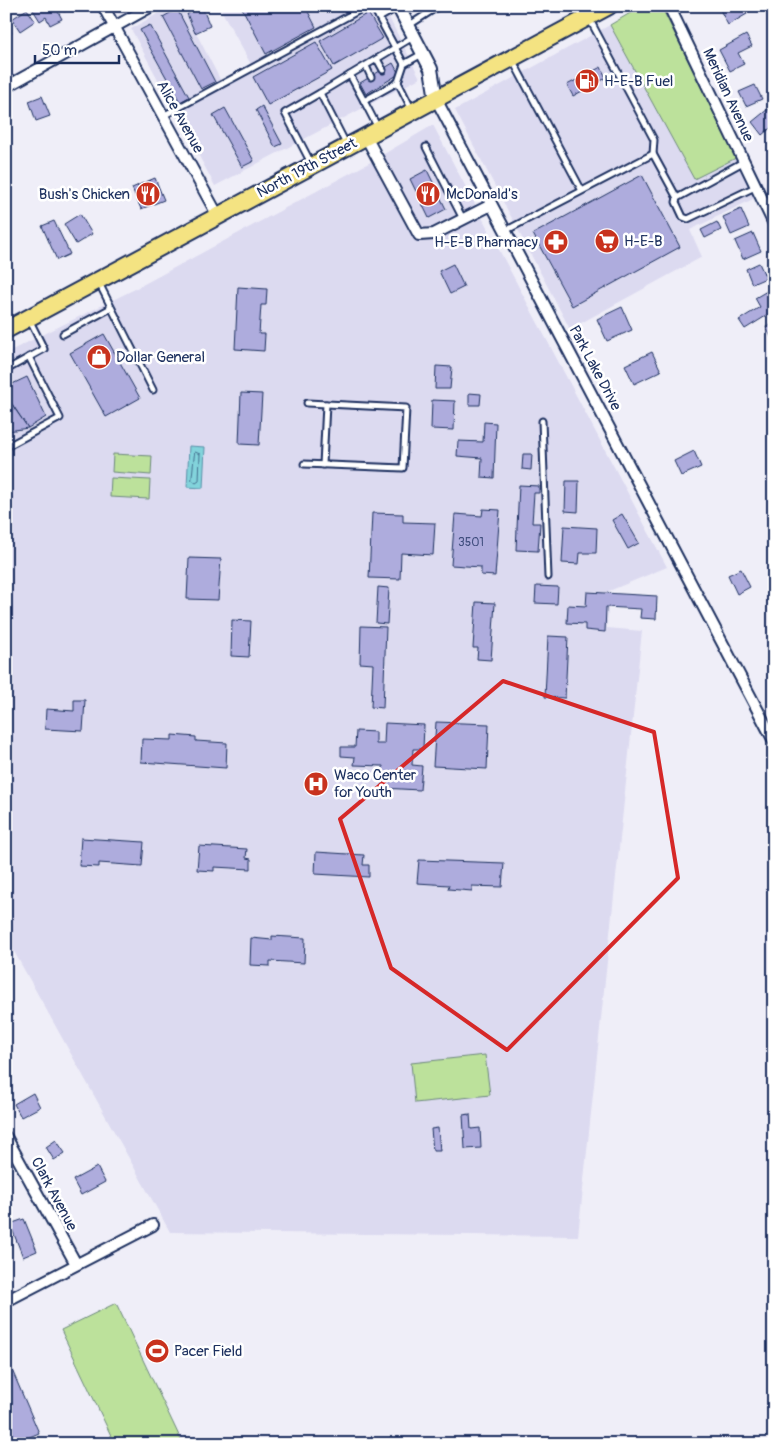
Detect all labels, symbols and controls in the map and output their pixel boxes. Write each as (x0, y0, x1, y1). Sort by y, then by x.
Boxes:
scale bar (35, 32, 119, 64)
text: 50 m (42, 41, 77, 60)
street label: Meridian Avenue (698, 45, 758, 145)
fuel station icon: H-E-B Fuel (574, 68, 600, 94)
place label: H-E-B Fuel (604, 72, 673, 91)
street label: Alice Avenue (152, 77, 208, 157)
street label: North 19th Street (254, 133, 361, 202)
restaurant icon: Bush's Chicken (135, 181, 161, 207)
restaurant icon: McDonald's (415, 181, 441, 207)
place label: Bush's Chicken (39, 185, 130, 204)
place label: McDonald's (446, 185, 518, 204)
supermarket icon: H-E-B (594, 228, 620, 254)
pharmacy icon: H-E-B Pharmacy (543, 229, 569, 255)
place label: H-E-B (624, 232, 663, 251)
place label: H-E-B Pharmacy (434, 233, 539, 252)
street label: Park Lake Drive (565, 322, 626, 414)
shop icon: Dollar General (86, 344, 112, 370)
place label: Dollar General (116, 348, 205, 367)
house number: 3501 (458, 535, 484, 550)
place label: Waco Center for Youth (334, 766, 417, 802)
hospital icon: Waco Center for Youth (303, 771, 329, 797)
street label: Clark Avenue (27, 1154, 82, 1235)
sports icon: Pacer Field (144, 1338, 170, 1364)
place label: Pacer Field (174, 1342, 242, 1361)

